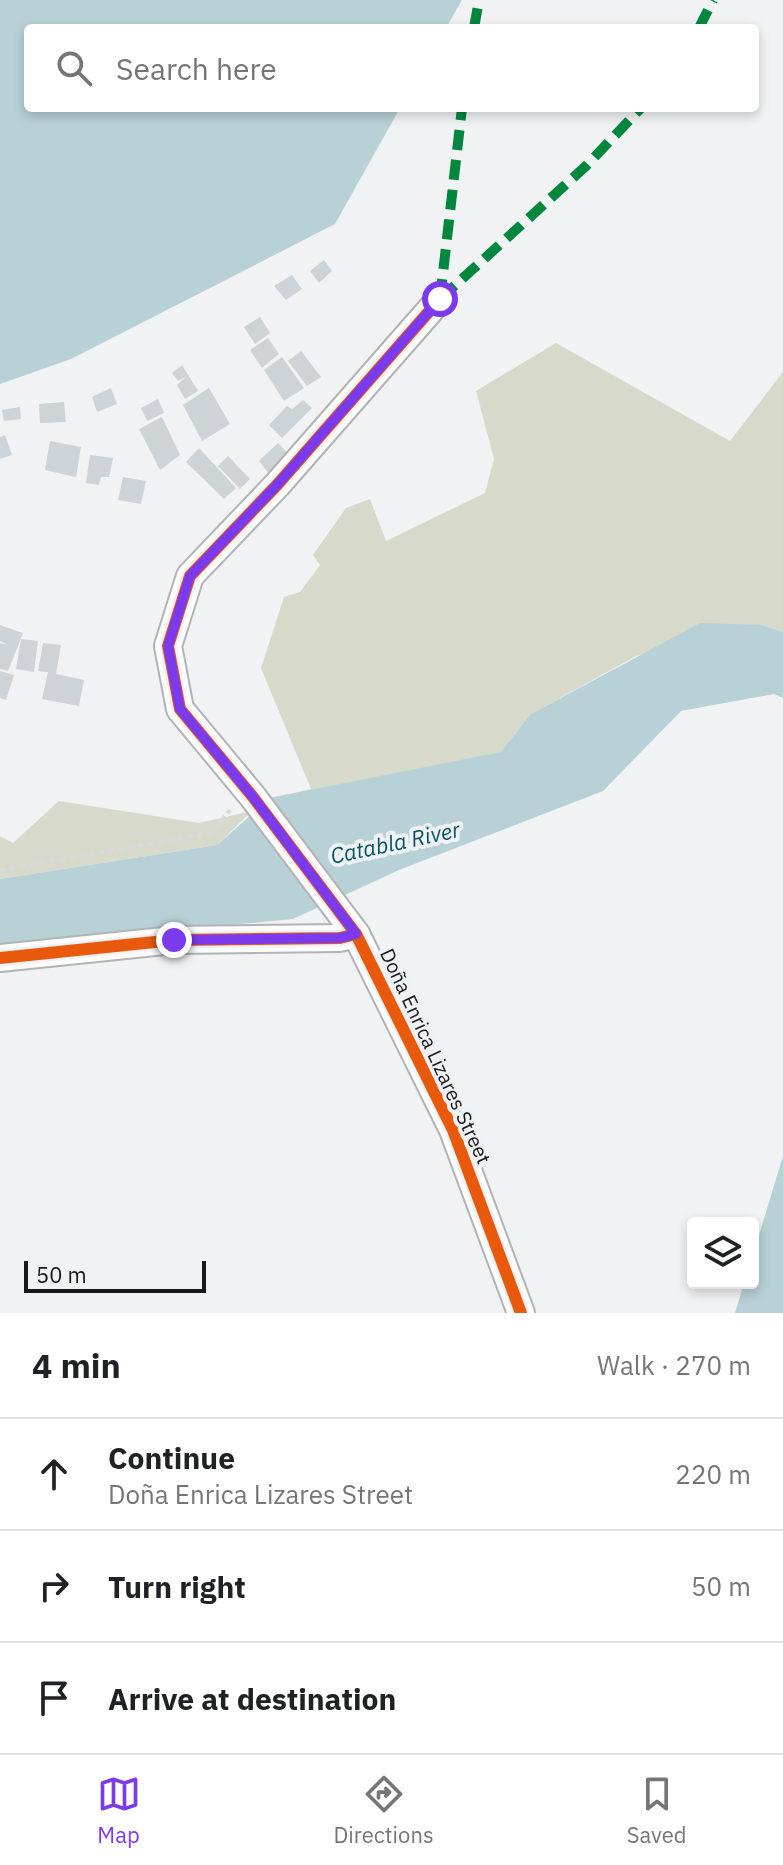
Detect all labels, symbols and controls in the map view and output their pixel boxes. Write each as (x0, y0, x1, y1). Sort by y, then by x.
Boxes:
search box (24, 24, 759, 112)
icon: search (52, 46, 96, 90)
text: Search here (116, 49, 277, 88)
route start (422, 281, 458, 317)
water label: Catabla River (328, 814, 463, 870)
route end (156, 922, 192, 958)
street label: Doña Enrica Lizares Street (374, 944, 498, 1168)
map controls (687, 1217, 759, 1289)
button: layers (687, 1217, 759, 1289)
scale bar (24, 1257, 206, 1293)
text: 50 m (36, 1260, 87, 1289)
text: 4 min (32, 1343, 121, 1387)
text: Walk · 270 m (597, 1348, 751, 1382)
text: Continue (108, 1438, 235, 1477)
icon: ahead (32, 1452, 76, 1496)
text: 220 m (675, 1457, 751, 1491)
text: Doña Enrica Lizares Street (108, 1477, 413, 1511)
icon: right (32, 1564, 76, 1608)
text: Turn right (108, 1567, 246, 1606)
text: 50 m (691, 1569, 751, 1603)
icon: arrive (32, 1676, 76, 1720)
text: Arrive at destination (108, 1679, 396, 1718)
tab: Map (97, 1772, 141, 1849)
tab: Directions (334, 1772, 434, 1849)
tab: Saved (627, 1772, 686, 1849)

